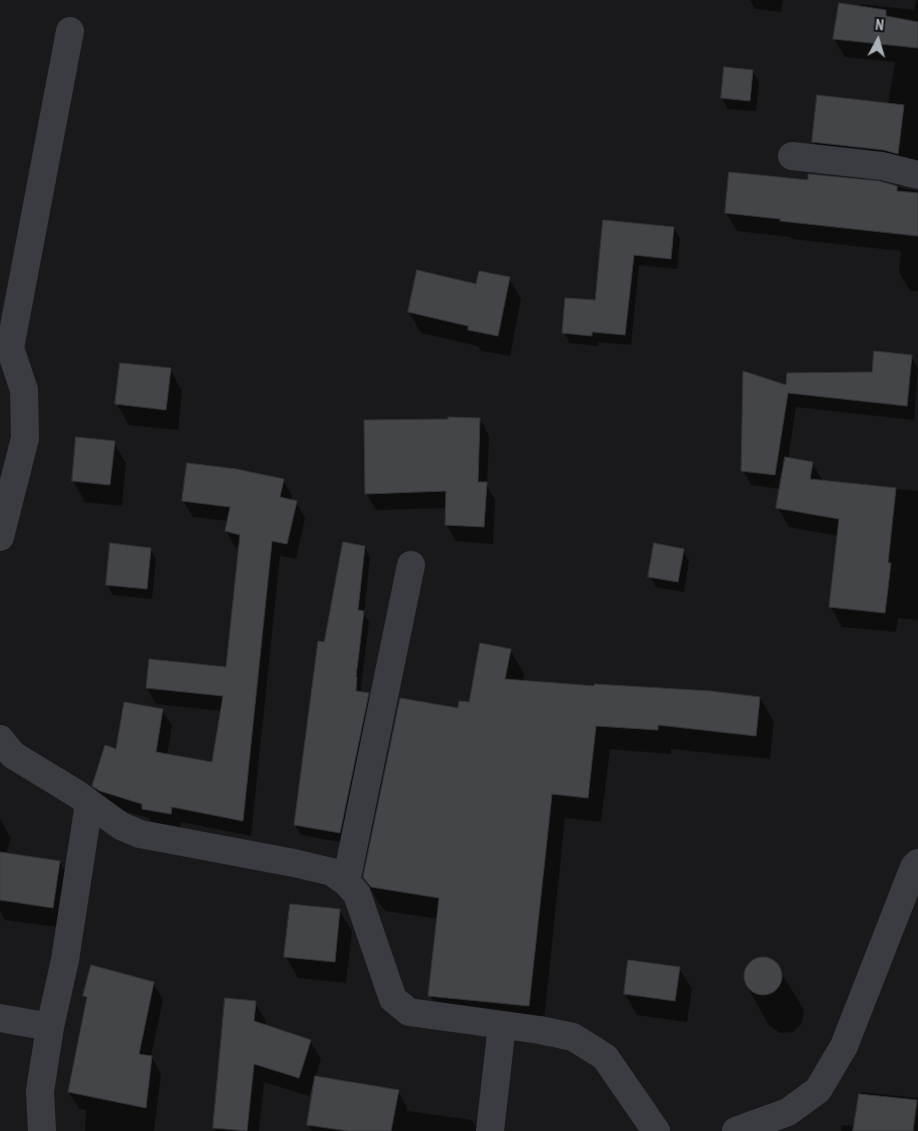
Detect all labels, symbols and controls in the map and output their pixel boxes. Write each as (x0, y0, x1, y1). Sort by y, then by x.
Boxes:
north arrow (853, 15, 903, 65)
text: N (874, 17, 885, 33)

